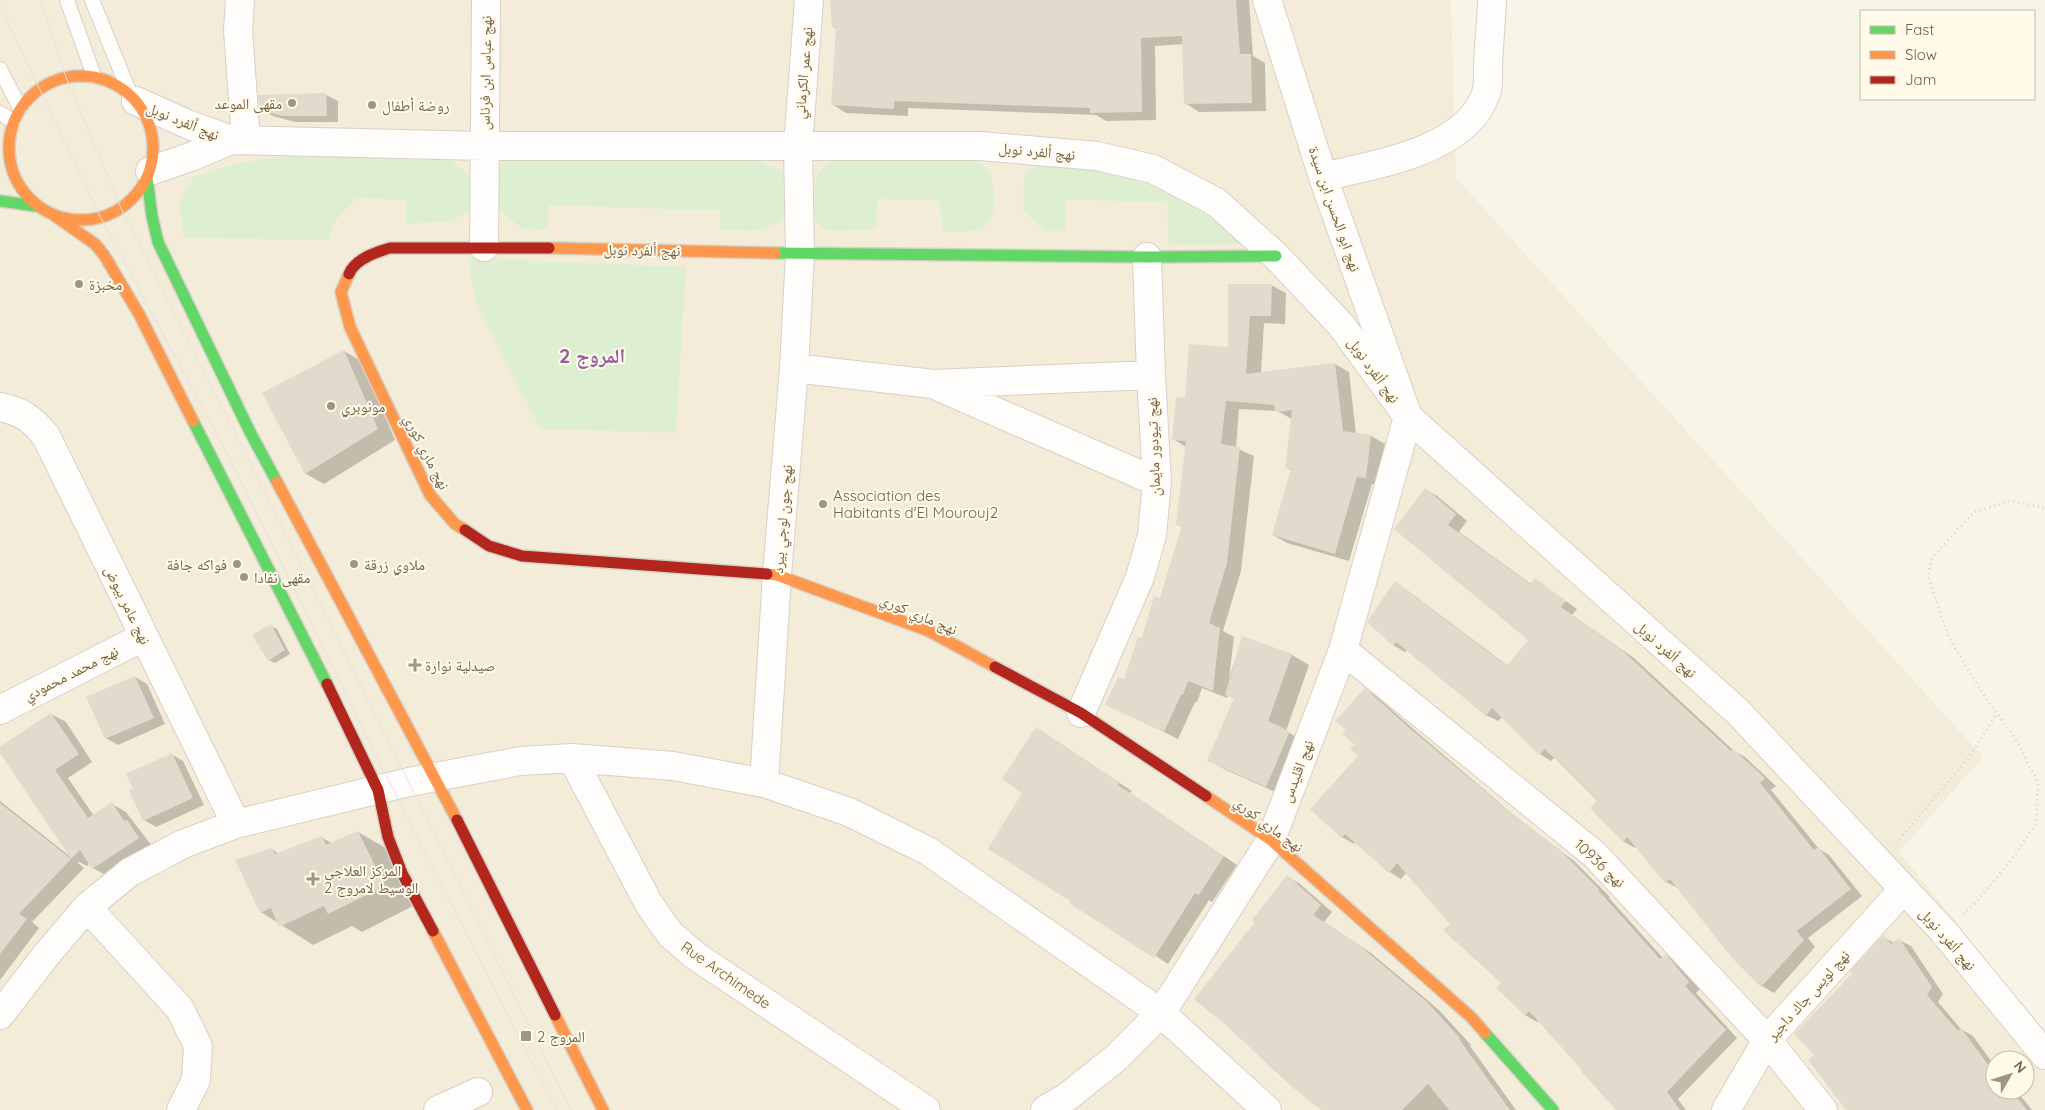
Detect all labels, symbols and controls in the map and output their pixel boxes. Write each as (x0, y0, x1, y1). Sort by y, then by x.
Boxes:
legend (1860, 10, 2035, 100)
street label: نهج عباس ابن فرناس (474, 15, 497, 131)
text: Fast (1905, 20, 1934, 39)
street label: نهج عمر الكرماني (789, 26, 819, 120)
text: Slow (1905, 45, 1937, 64)
text: Jam (1905, 70, 1936, 89)
place label: مقهى الموعد (215, 94, 282, 114)
place label: روضة أطفال (382, 96, 450, 116)
marker: مقهى الموعد (286, 97, 298, 109)
street label: نهج ألفرد نوبل (143, 98, 222, 145)
marker: روضة أطفال (366, 99, 378, 111)
street label: نهج ألفرد نوبل (998, 138, 1076, 165)
street label: نهج ابو الحسن ابن سيدة (1304, 144, 1365, 275)
street label: نهج ألفرد نوبل (603, 240, 681, 261)
place label: مخبزة (89, 275, 123, 294)
marker: مخبزة (73, 278, 85, 290)
street label: نهج ألفرد نوبل (1343, 333, 1404, 407)
district label: المروج 2 (559, 343, 625, 369)
place label: مونوبري (341, 397, 386, 418)
street label: نهج تيودور مايمان (1142, 397, 1165, 497)
marker: مونوبري (325, 400, 337, 412)
street label: نهج ماري كوري (397, 411, 454, 494)
street label: نهج جون لوجي بيرد (768, 464, 799, 575)
place label: Association des Habitants d'El Mourouj2 (833, 486, 998, 522)
marker: Association des Habitants d'El Mourouj2 (817, 498, 829, 510)
place label: فواكه جافة (167, 555, 227, 574)
place label: ملاوي زرقة (364, 555, 425, 576)
marker: فواكه جافة (231, 558, 243, 570)
marker: ملاوي زرقة (348, 558, 360, 570)
street label: نهج عامر بيوض (100, 563, 155, 648)
place label: مقهى نفادا (254, 568, 310, 588)
marker: مقهى نفادا (238, 571, 250, 583)
street label: نهج ماري كوري (876, 589, 960, 641)
street label: نهج ألفرد نوبل (1630, 616, 1701, 683)
street label: نهج محمد محمودي (20, 641, 123, 708)
place label: صيدلية نوارة (425, 656, 495, 675)
marker: صيدلية نوارة (409, 659, 421, 671)
street label: نهج اقليدس (1276, 737, 1318, 805)
street label: نهج ماري كوري (1229, 792, 1307, 859)
street label: نهج 10936 (1570, 835, 1629, 892)
place label: المركز العلاجي الوسيط لامروج 2 (324, 861, 418, 898)
marker: المركز العلاجي الوسيط لامروج 2 (306, 872, 320, 886)
street label: نهج ألفرد نوبل (1915, 904, 1980, 975)
street label: Rue Archimede (677, 937, 775, 1013)
street label: نهج لويس جاك داجير (1762, 946, 1854, 1046)
place label: المروج 2 (537, 1027, 585, 1047)
marker: المروج 2 (519, 1029, 533, 1043)
north arrow (1985, 1050, 2035, 1100)
text: N (2010, 1057, 2030, 1076)

